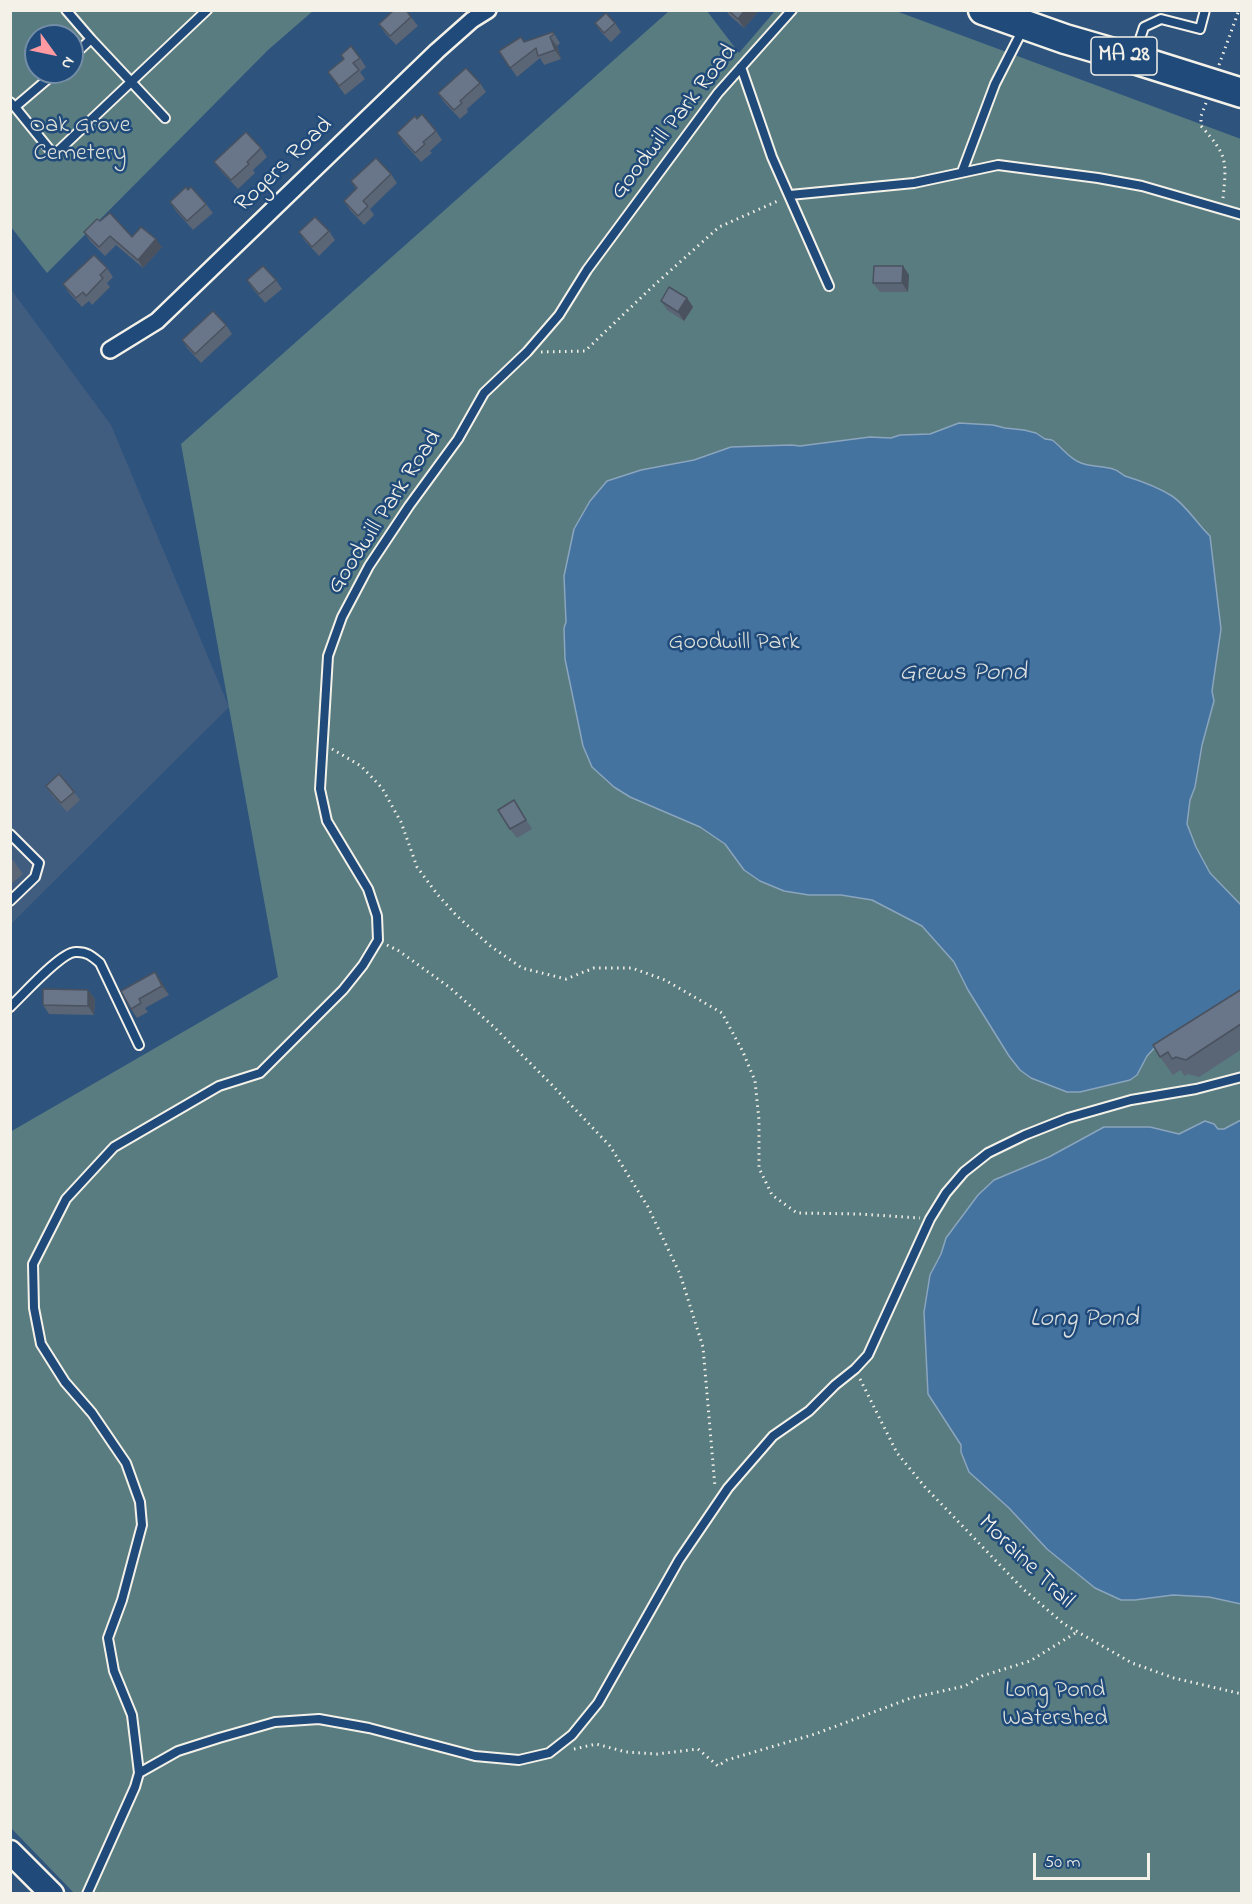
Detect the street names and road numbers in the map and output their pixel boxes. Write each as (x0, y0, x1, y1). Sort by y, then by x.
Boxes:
road number: MA 28 (1091, 37, 1157, 75)
street label: Goodwill Park Road (605, 40, 745, 206)
street label: Rogers Road (230, 112, 340, 220)
street label: Goodwill Park Road (322, 426, 450, 600)
street label: Moraine Trail (971, 1510, 1079, 1616)

